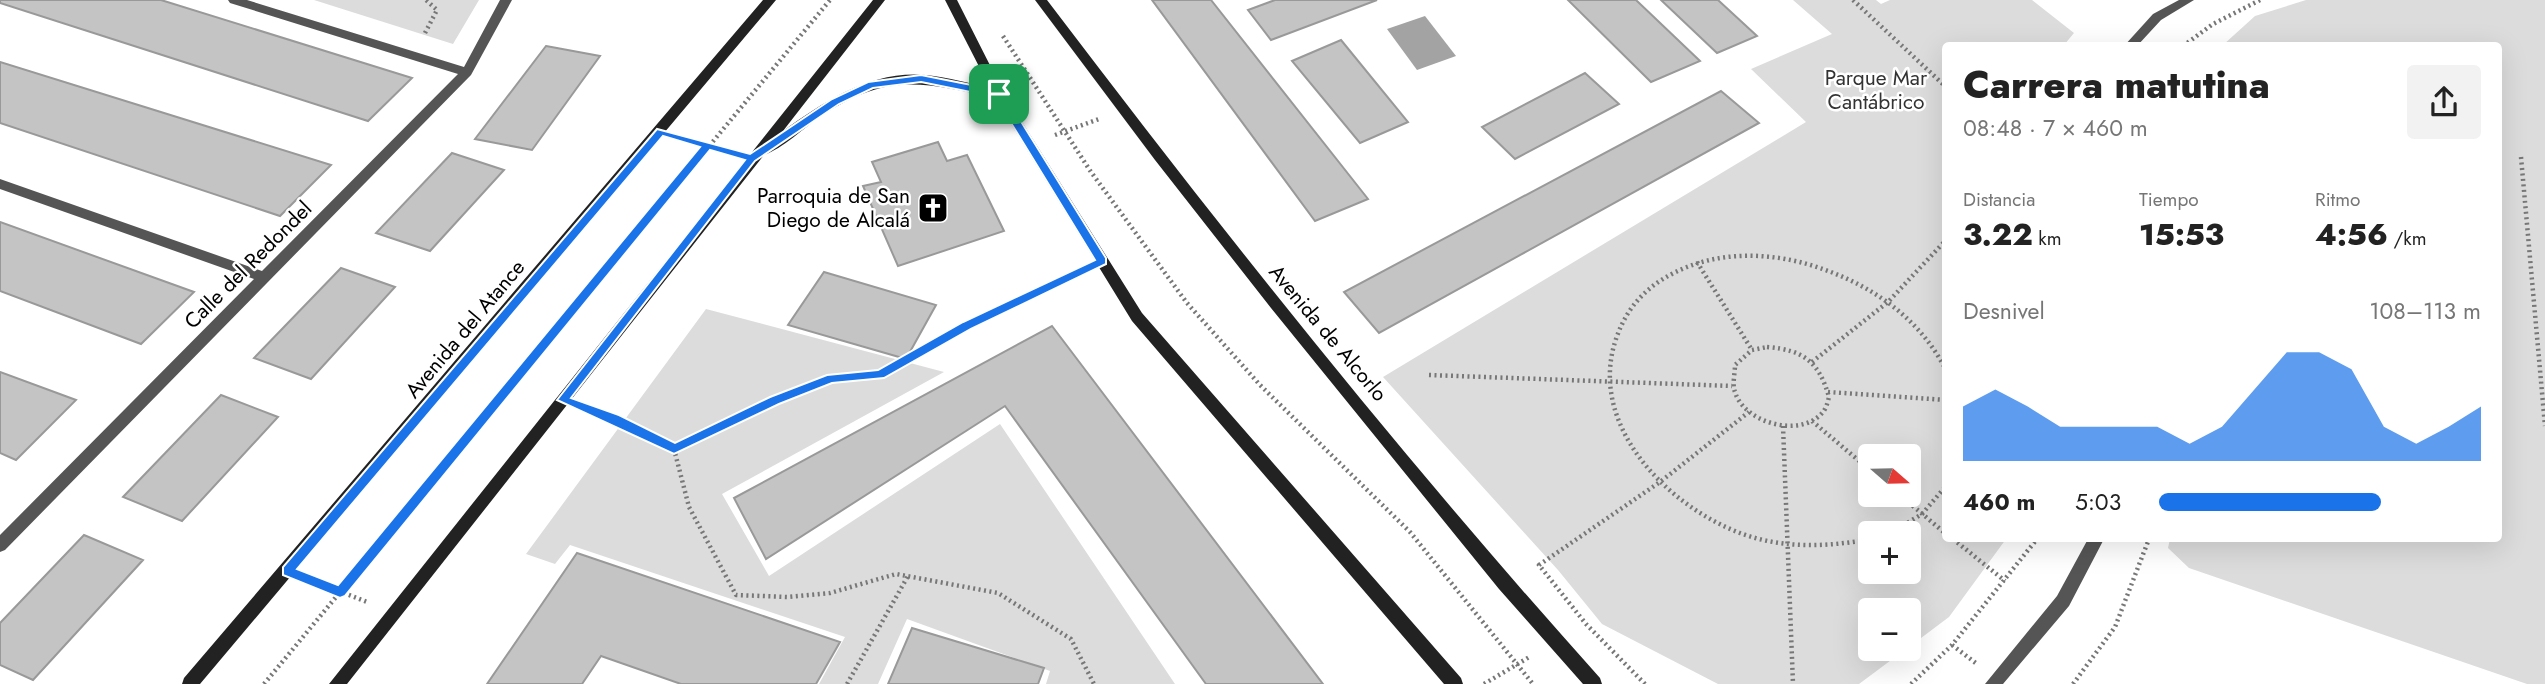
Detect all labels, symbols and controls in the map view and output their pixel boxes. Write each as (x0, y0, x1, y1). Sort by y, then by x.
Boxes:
text: Carrera matutina (1963, 57, 2270, 112)
park label: Parque Mar Cantábrico (1825, 63, 1928, 117)
pin (969, 64, 1029, 124)
button: share (2407, 65, 2481, 139)
icon: arrive (980, 75, 1018, 113)
text: 08:48 · 7 × 460 m (1963, 111, 2148, 145)
place label: Parroquia de San Diego de Alcalá (757, 181, 910, 235)
text: Distancia (1963, 186, 2035, 213)
text: Tiempo (2139, 186, 2199, 213)
text: Ritmo (2315, 186, 2360, 213)
church icon: Parroquia de San Diego de Alcalá (916, 191, 950, 225)
street label: Calle del Redondel (177, 194, 319, 336)
text: 3.22 (1963, 213, 2033, 256)
text: 15:53 (2139, 213, 2224, 256)
text: 4:56 (2315, 213, 2388, 256)
text: km (2033, 225, 2062, 252)
text: /km (2388, 225, 2426, 252)
street label: Avenida del Atance (398, 253, 532, 405)
street label: Avenida de Alcorlo (1262, 258, 1394, 408)
text: Desnivel (1963, 294, 2045, 328)
text: 108–113 m (2369, 294, 2481, 328)
north arrow (1858, 444, 1922, 508)
map controls (1858, 444, 1921, 661)
text: 460 m (1963, 485, 2035, 519)
text: 5:03 (2075, 485, 2121, 519)
button: + (1858, 521, 1921, 584)
button: − (1858, 598, 1921, 661)

